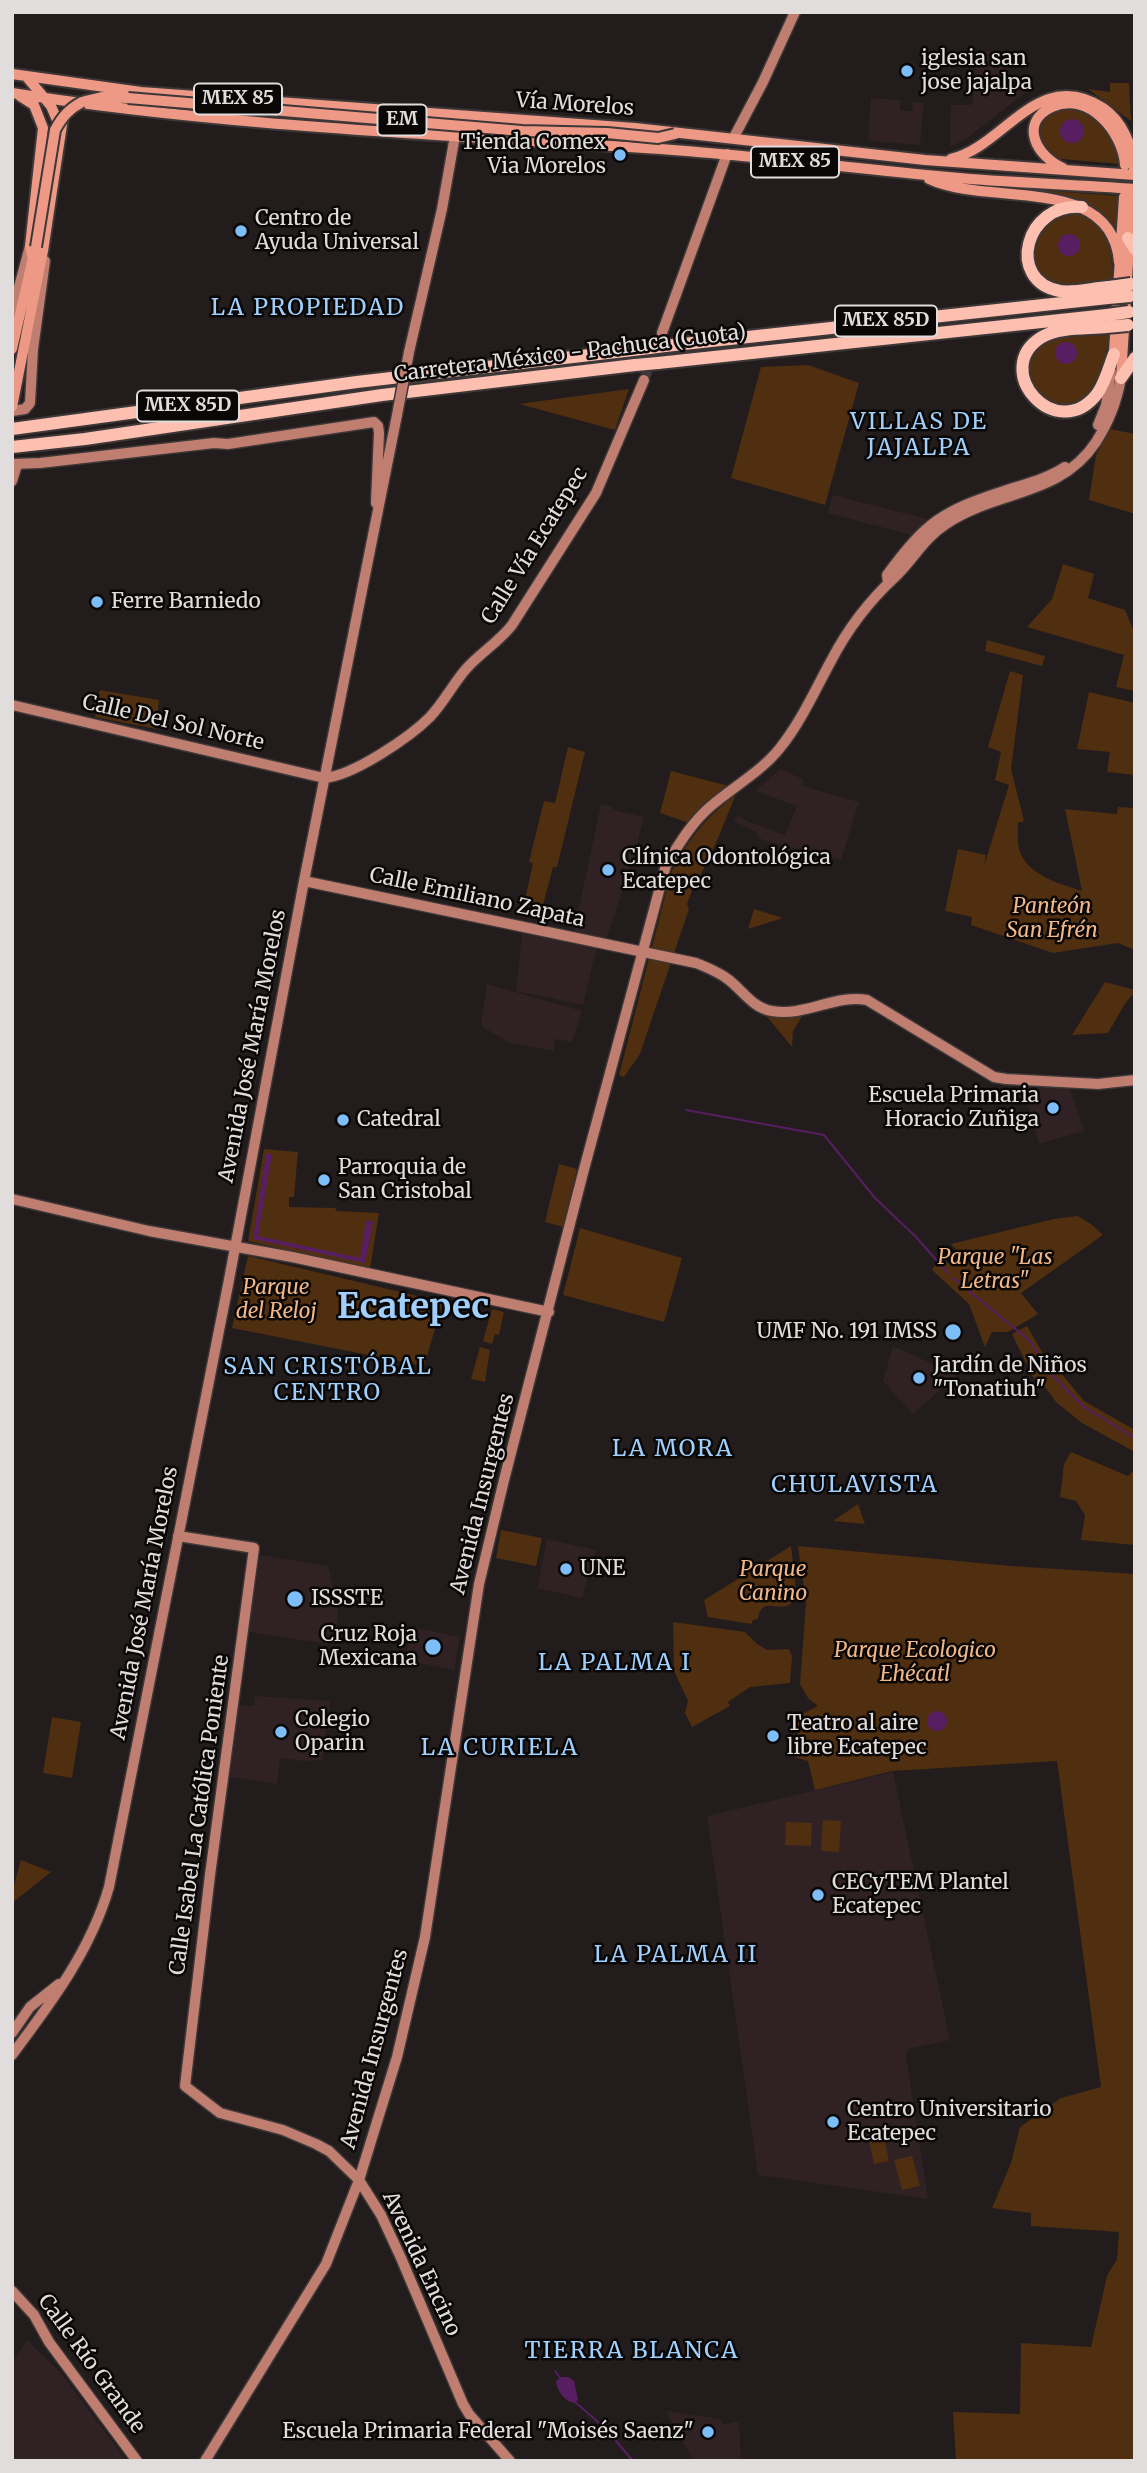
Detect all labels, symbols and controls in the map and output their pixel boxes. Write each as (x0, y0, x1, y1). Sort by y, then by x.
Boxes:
place label: iglesia san jose jajalpa (921, 46, 1032, 96)
marker: iglesia san jose jajalpa (899, 63, 915, 79)
road number: MEX 85 (194, 83, 282, 114)
street label: Vía Morelos (515, 88, 635, 122)
road number: EM (378, 104, 426, 136)
place label: Tienda Comex Via Morelos (461, 130, 606, 180)
road number: MEX 85 (751, 146, 839, 178)
marker: Tienda Comex Via Morelos (612, 147, 628, 163)
place label: Centro de Ayuda Universal (255, 206, 419, 256)
marker: Centro de Ayuda Universal (233, 223, 249, 239)
district label: LA PROPIEDAD (212, 294, 404, 322)
road number: MEX 85D (835, 306, 937, 336)
street label: Carretera México - Pachuca (Cuota) (393, 320, 747, 388)
road number: MEX 85D (137, 390, 239, 422)
district label: VILLAS DE JAJALPA (851, 408, 987, 462)
street label: Calle Vía Ecatepec (477, 463, 593, 629)
place label: Ferre Barniedo (111, 589, 261, 615)
marker: Ferre Barniedo (89, 594, 105, 610)
street label: Calle Del Sol Norte (80, 690, 266, 756)
place label: Clínica Odontológica Ecatepec (622, 845, 831, 895)
marker: Clínica Odontológica Ecatepec (600, 862, 616, 878)
street label: Calle Emiliano Zapata (367, 863, 587, 933)
park label: Panteón San Efrén (1006, 894, 1098, 944)
street label: Avenida José María Morelos (214, 907, 292, 1185)
place label: Escuela Primaria Horacio Zuñiga (868, 1083, 1039, 1133)
marker: Escuela Primaria Horacio Zuñiga (1045, 1100, 1061, 1116)
place label: Catedral (357, 1107, 441, 1133)
marker: Catedral (335, 1112, 351, 1128)
place label: Parroquia de San Cristobal (338, 1155, 472, 1205)
marker: Parroquia de San Cristobal (316, 1172, 332, 1188)
park label: Parque "Las Letras" (938, 1245, 1052, 1295)
park label: Parque del Reloj (236, 1275, 316, 1325)
district label: Ecatepec (337, 1287, 489, 1329)
place label: UMF No. 191 IMSS (757, 1319, 937, 1345)
marker: UMF No. 191 IMSS (943, 1322, 963, 1342)
district label: SAN CRISTÓBAL CENTRO (225, 1353, 431, 1407)
place label: Jardín de Niños "Tonatiuh" (933, 1353, 1087, 1403)
marker: Jardín de Niños "Tonatiuh" (911, 1370, 927, 1386)
street label: Avenida Insurgentes (446, 1391, 520, 1597)
district label: LA MORA (613, 1435, 733, 1463)
street label: Avenida José María Morelos (106, 1464, 184, 1742)
district label: CHULAVISTA (773, 1471, 937, 1499)
place label: UNE (580, 1556, 625, 1582)
park label: Parque Canino (739, 1557, 807, 1607)
marker: UNE (558, 1561, 574, 1577)
place label: ISSSTE (311, 1586, 383, 1612)
marker: ISSSTE (285, 1589, 305, 1609)
place label: Cruz Roja Mexicana (319, 1622, 417, 1672)
marker: Cruz Roja Mexicana (423, 1637, 443, 1657)
park label: Parque Ecologico Ehécatl (834, 1638, 996, 1688)
district label: LA PALMA I (539, 1649, 691, 1677)
street label: Calle Isabel La Católica Poniente (165, 1653, 235, 1977)
place label: Colegio Oparin (295, 1707, 370, 1757)
place label: Teatro al aire libre Ecatepec (787, 1711, 927, 1761)
marker: Colegio Oparin (273, 1724, 289, 1740)
marker: Teatro al aire libre Ecatepec (765, 1728, 781, 1744)
district label: LA CURIELA (422, 1734, 578, 1762)
place label: CECyTEM Plantel Ecatepec (832, 1870, 1009, 1920)
marker: CECyTEM Plantel Ecatepec (810, 1887, 826, 1903)
district label: LA PALMA II (595, 1941, 757, 1969)
street label: Avenida Insurgentes (336, 1946, 414, 2152)
place label: Centro Universitario Ecatepec (847, 2097, 1051, 2147)
marker: Centro Universitario Ecatepec (825, 2114, 841, 2130)
street label: Avenida Encino (376, 2188, 466, 2340)
street label: Calle Río Grande (32, 2290, 150, 2438)
district label: TIERRA BLANCA (526, 2337, 738, 2365)
place label: Escuela Primaria Federal "Moisés Saenz" (282, 2419, 694, 2445)
marker: Escuela Primaria Federal "Moisés Saenz" (700, 2424, 716, 2440)

